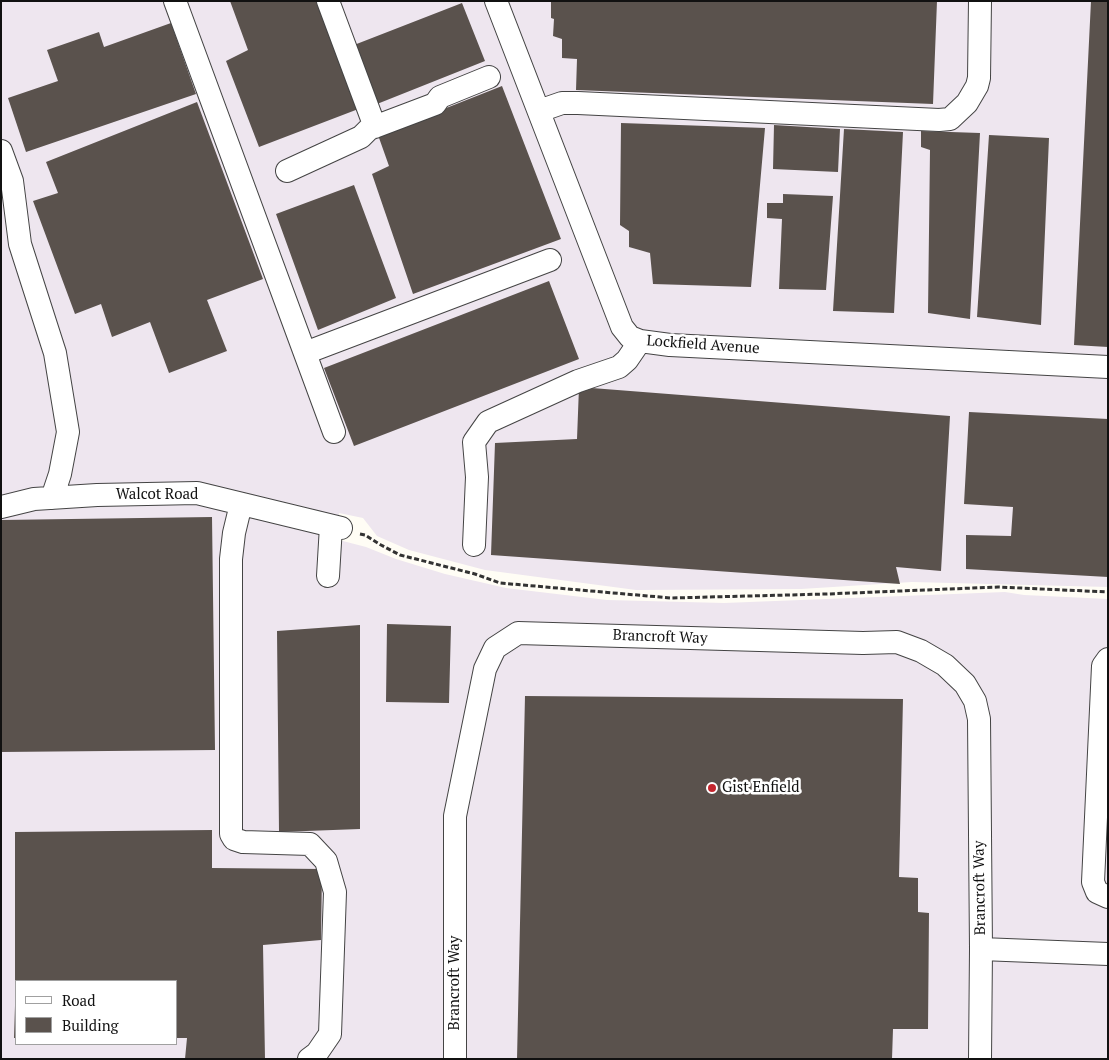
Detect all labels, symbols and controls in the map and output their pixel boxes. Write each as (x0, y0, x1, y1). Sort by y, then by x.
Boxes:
street label: Lockfield Avenue (646, 332, 760, 358)
street label: Walcot Road (116, 486, 198, 504)
street label: Brancroft Way (612, 626, 708, 648)
place label: Gist Enfield (722, 779, 800, 797)
marker: Gist Enfield (706, 782, 718, 794)
street label: Brancroft Way (970, 840, 990, 936)
street label: Brancroft Way (446, 936, 464, 1030)
legend (15, 980, 178, 1045)
text: Road (62, 990, 95, 1010)
text: Building (62, 1015, 119, 1035)

